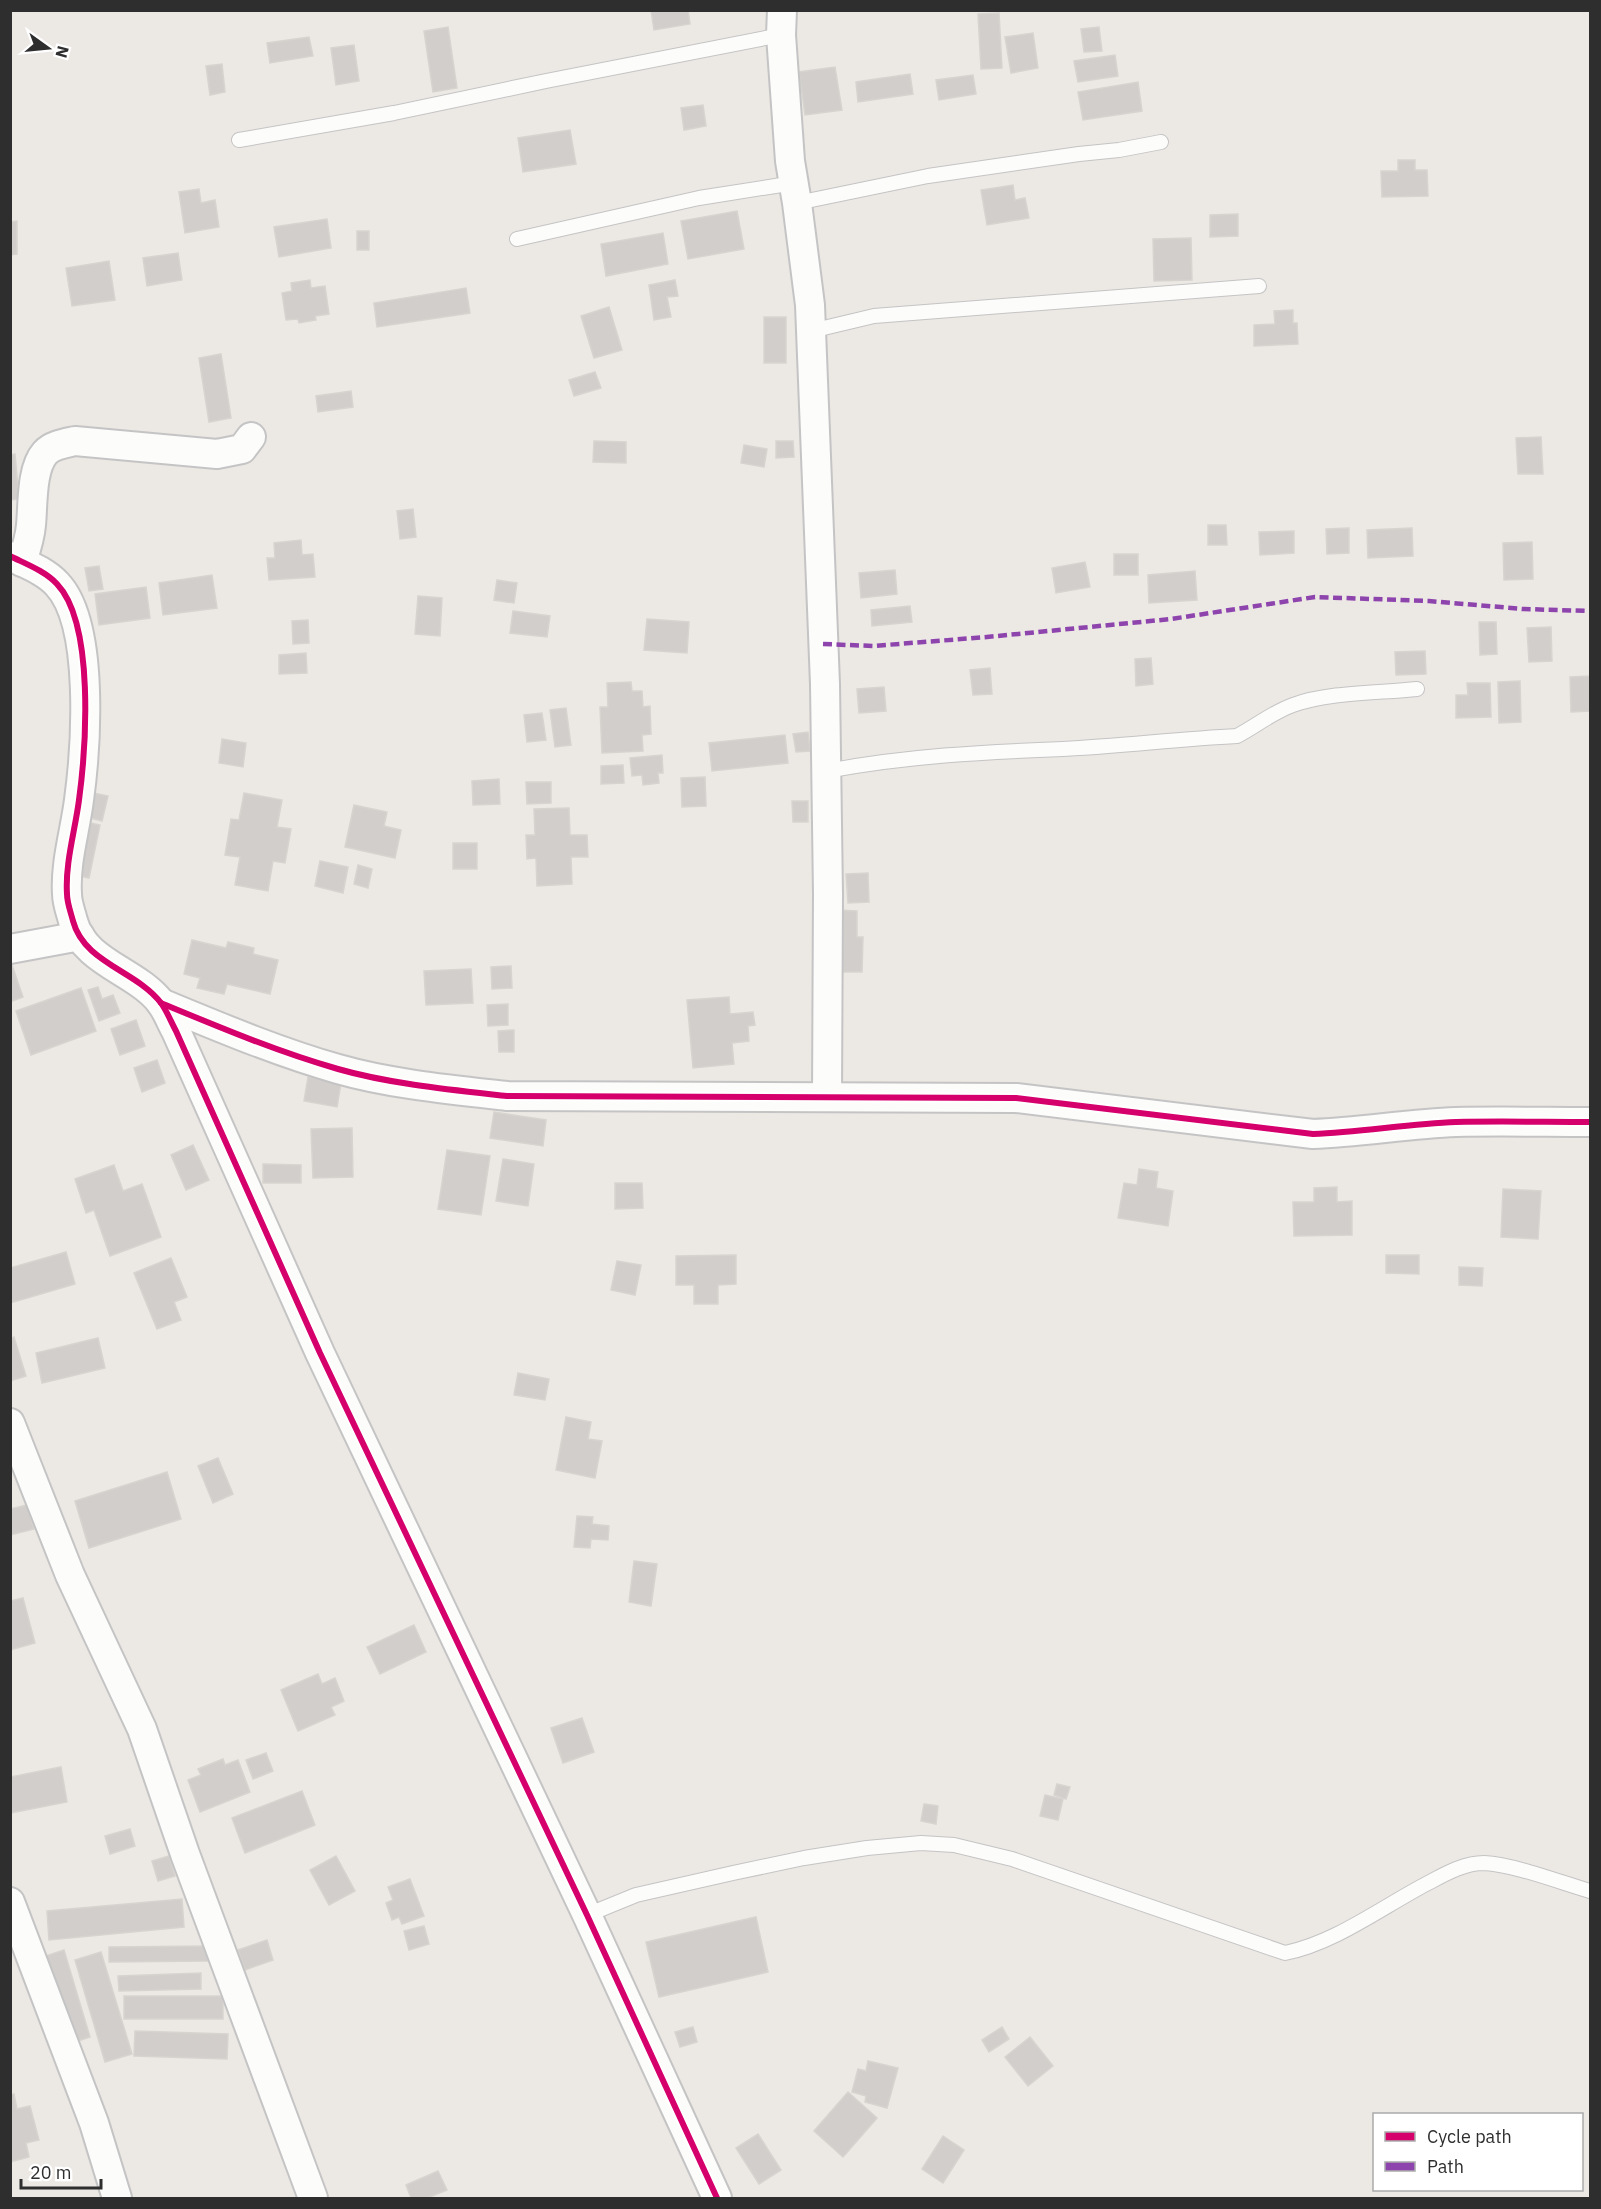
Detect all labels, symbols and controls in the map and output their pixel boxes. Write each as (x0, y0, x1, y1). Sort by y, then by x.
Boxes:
north arrow (18, 18, 78, 78)
text: N (51, 44, 74, 60)
legend (1373, 2113, 1583, 2191)
text: Cycle path (1427, 2125, 1512, 2148)
scale bar (21, 2152, 100, 2190)
text: Path (1427, 2155, 1464, 2178)
text: 20 m (30, 2161, 72, 2184)

